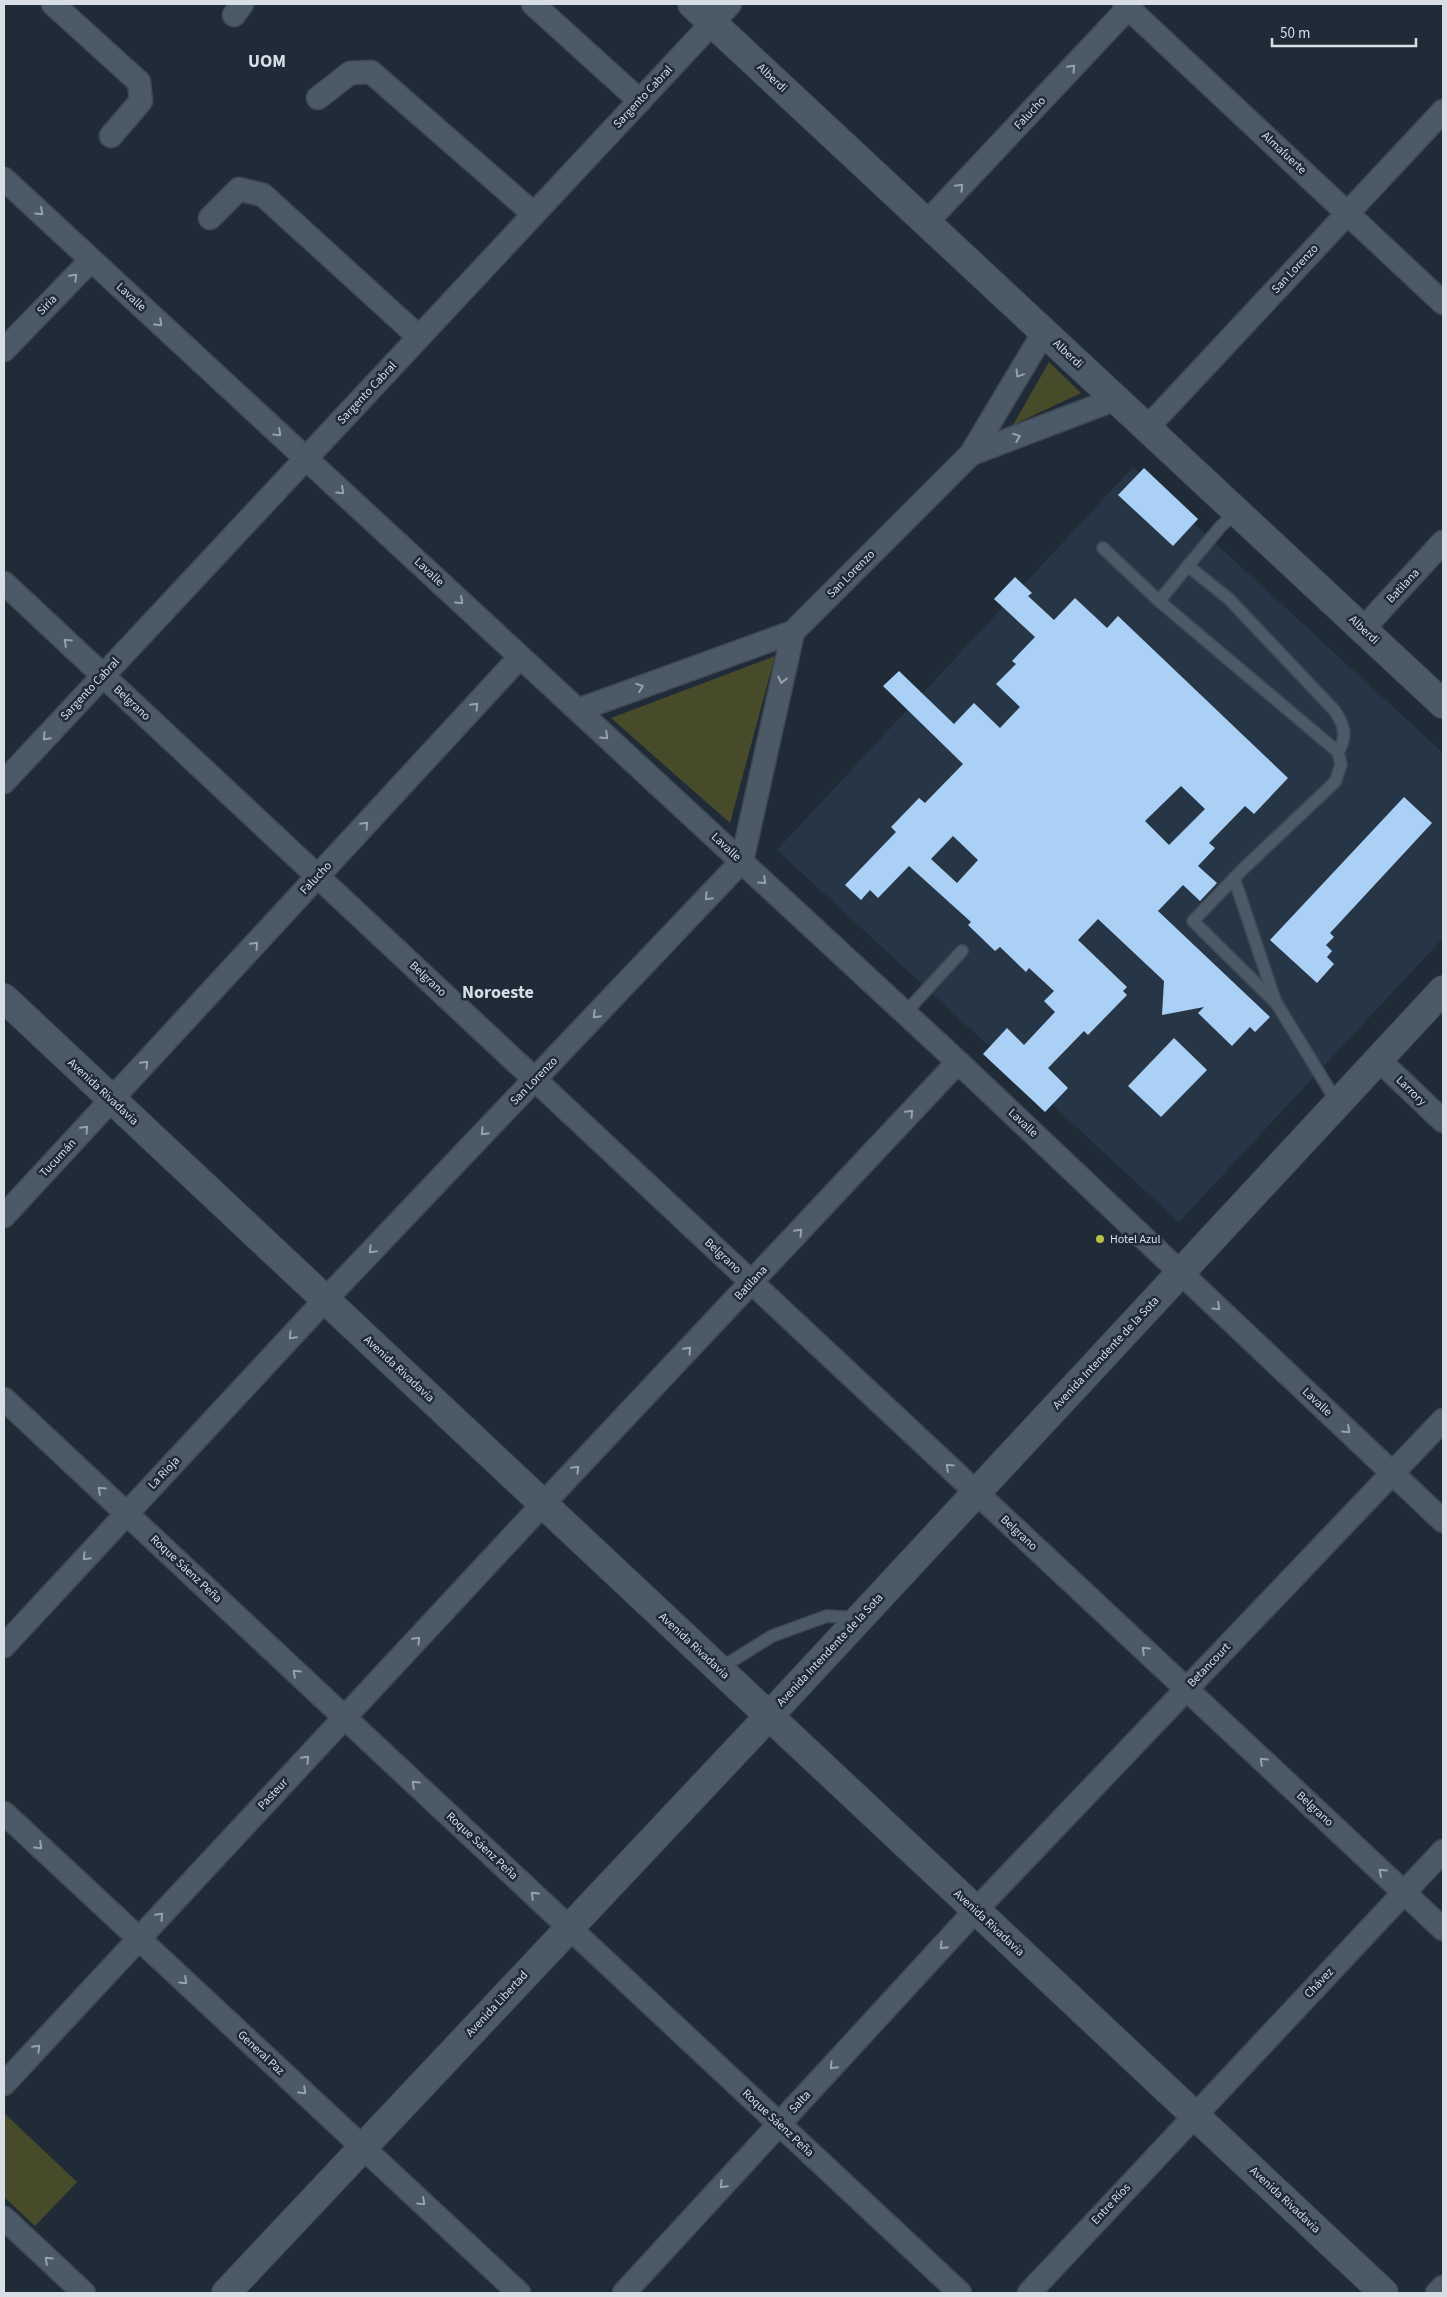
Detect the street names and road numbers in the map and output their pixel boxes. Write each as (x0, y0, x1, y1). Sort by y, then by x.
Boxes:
street label: Alberdi (753, 60, 791, 96)
street label: Sargento Cabral (609, 62, 677, 132)
street label: Falucho (1010, 93, 1050, 133)
street label: Almafuerte (1258, 128, 1310, 178)
street label: San Lorenzo (1268, 241, 1322, 297)
street label: Lavalle (112, 279, 150, 315)
street label: Siria (33, 291, 61, 319)
street label: Alberdi (1049, 336, 1087, 372)
street label: Sargento Cabral (333, 358, 401, 428)
street label: San Lorenzo (823, 546, 879, 602)
street label: Lavalle (410, 554, 448, 590)
street label: Batilana (1383, 565, 1423, 607)
street label: Alberdi (1345, 612, 1383, 648)
street label: Sargento Cabral (56, 654, 124, 724)
street label: Belgrano (110, 681, 154, 725)
street label: Lavalle (707, 829, 745, 865)
street label: Falucho (296, 858, 336, 898)
street label: Belgrano (406, 957, 450, 1001)
street label: San Lorenzo (506, 1053, 562, 1109)
street label: Avenida Rivadavia (64, 1055, 142, 1129)
street label: Larrory (1392, 1072, 1430, 1110)
street label: Lavalle (1004, 1105, 1042, 1141)
street label: Tucumán (36, 1135, 80, 1181)
street label: Belgrano (701, 1234, 745, 1278)
street label: Batilana (731, 1262, 771, 1304)
street label: Avenida Intendente de la Sota (1049, 1293, 1163, 1413)
street label: Avenida Rivadavia (360, 1332, 438, 1406)
street label: Lavalle (1298, 1384, 1336, 1420)
street label: La Rioja (144, 1453, 184, 1493)
street label: Belgrano (997, 1511, 1041, 1555)
street label: Roque Sáenz Peña (146, 1531, 226, 1607)
street label: Avenida Intendente de la Sota (773, 1590, 887, 1710)
street label: Avenida Rivadavia (655, 1609, 733, 1683)
street label: Betancourt (1184, 1639, 1234, 1691)
street label: Pasteur (254, 1774, 293, 1814)
street label: Belgrano (1293, 1787, 1337, 1831)
street label: Roque Sáenz Peña (442, 1808, 522, 1884)
street label: Avenida Rivadavia (950, 1886, 1028, 1960)
street label: Chávez (1300, 1964, 1338, 2002)
street label: Avenida Libertad (462, 1967, 532, 2041)
street label: General Paz (234, 2027, 288, 2079)
street label: Roque Sáenz Peña (738, 2085, 818, 2161)
street label: Salta (785, 2087, 815, 2117)
street label: Avenida Rivadavia (1246, 2163, 1324, 2237)
street label: Entre Ríos (1088, 2180, 1134, 2228)

